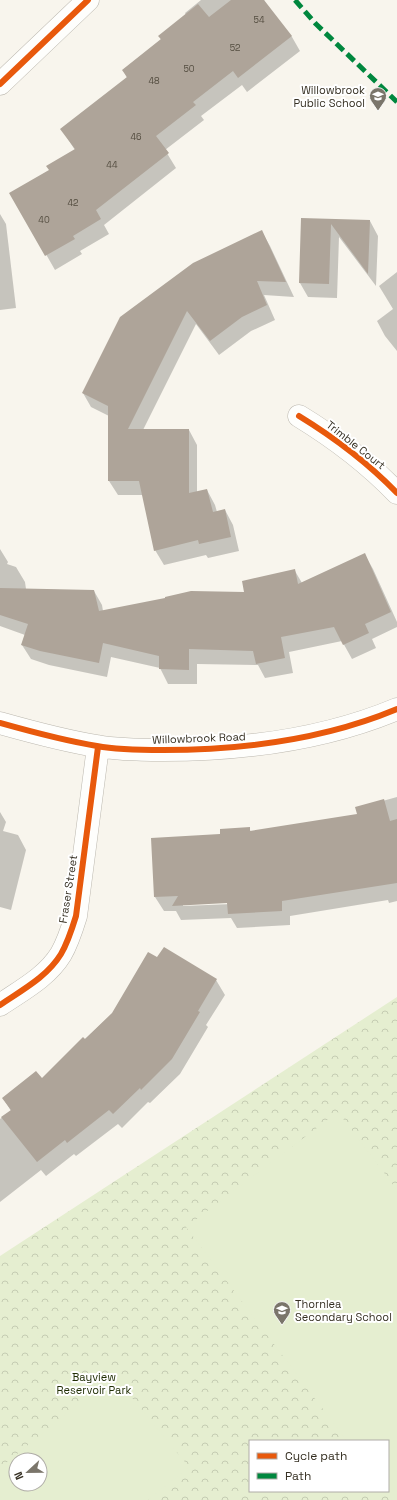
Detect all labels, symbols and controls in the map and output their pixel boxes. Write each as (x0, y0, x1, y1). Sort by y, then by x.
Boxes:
house number: 54 (253, 14, 265, 26)
house number: 52 (230, 42, 240, 54)
house number: 50 (183, 63, 195, 75)
house number: 48 (148, 75, 160, 87)
place label: Willowbrook Public School (293, 83, 365, 110)
school or university icon: Willowbrook Public School (368, 86, 388, 111)
house number: 46 (130, 131, 142, 143)
house number: 44 (106, 159, 118, 171)
house number: 42 (67, 197, 79, 209)
house number: 40 (38, 214, 50, 226)
street label: Trimble Court (324, 418, 388, 472)
street label: Willowbrook Road (152, 729, 246, 747)
street label: Fraser Street (56, 854, 80, 924)
place label: Thornlea Secondary School (295, 1297, 392, 1324)
school or university icon: Thornlea Secondary School (272, 1300, 292, 1325)
park label: Bayview Reservoir Park (57, 1370, 132, 1397)
legend (249, 1440, 389, 1492)
text: Cycle path (285, 1448, 347, 1464)
north arrow (8, 1452, 48, 1492)
text: Path (285, 1468, 311, 1484)
text: N (11, 1470, 27, 1482)

